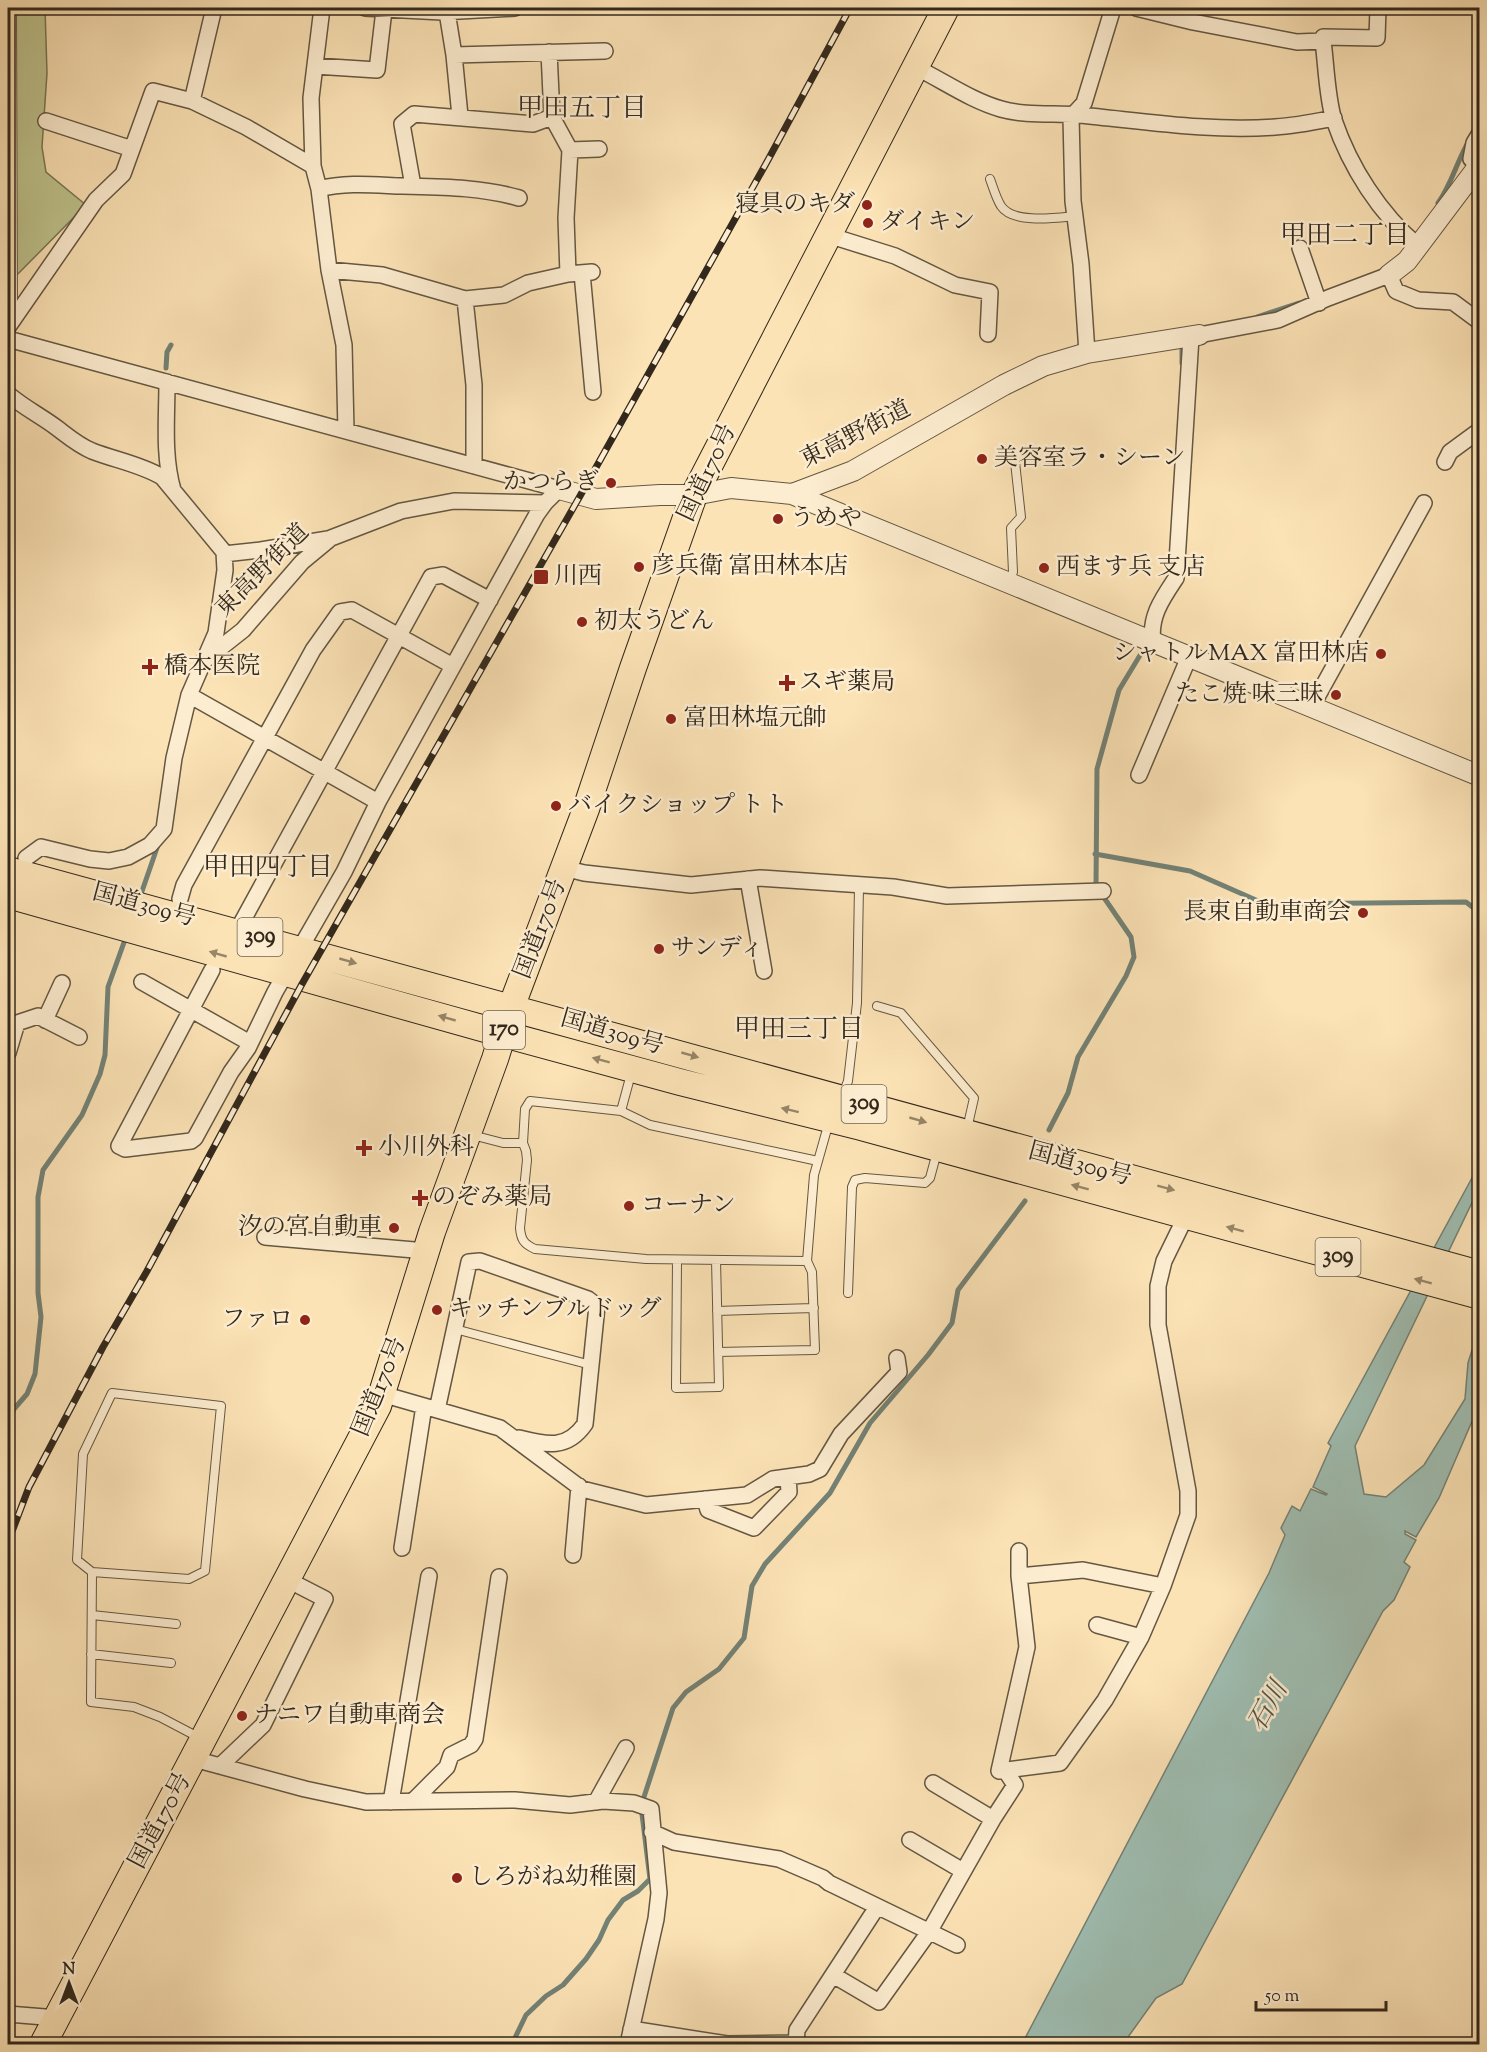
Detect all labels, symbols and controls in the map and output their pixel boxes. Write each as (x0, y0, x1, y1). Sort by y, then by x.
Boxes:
district label: 甲田五丁目 (517, 91, 647, 128)
place label: 寝具のキダ (735, 188, 855, 222)
marker: 寝具のキダ (860, 198, 874, 212)
place label: ダイキン (880, 206, 975, 240)
marker: ダイキン (861, 216, 875, 230)
district label: 甲田二丁目 (1280, 218, 1410, 255)
street label: 東高野街道 (795, 393, 917, 477)
street label: 国道170号 (671, 418, 745, 528)
place label: 美容室ラ・シーン (994, 442, 1186, 476)
marker: 美容室ラ・シーン (975, 452, 989, 466)
place label: かつらぎ (503, 466, 599, 500)
marker: かつらぎ (604, 476, 618, 490)
place label: うめや (790, 502, 862, 536)
marker: うめや (771, 512, 785, 526)
street label: 東高野街道 (209, 517, 317, 625)
place label: 彦兵衛 富田林本店 (651, 550, 848, 584)
place label: 西ます兵 支店 (1056, 551, 1205, 585)
place label: 川西 (554, 560, 602, 594)
marker: 彦兵衛 富田林本店 (632, 560, 646, 574)
marker: 西ます兵 支店 (1037, 561, 1051, 575)
marker: 川西 (532, 568, 550, 586)
place label: 初太うどん (594, 605, 714, 639)
marker: 初太うどん (575, 615, 589, 629)
place label: シャトルMAX 富田林店 (1113, 637, 1369, 671)
marker: シャトルMAX 富田林店 (1374, 647, 1388, 661)
place label: 橋本医院 (164, 650, 260, 684)
marker: 橋本医院 (141, 658, 159, 676)
place label: スギ薬局 (799, 666, 895, 700)
marker: スギ薬局 (780, 676, 794, 690)
place label: たこ焼 味三昧 (1175, 678, 1324, 712)
marker: たこ焼 味三昧 (1329, 688, 1343, 702)
place label: 富田林塩元帥 (683, 702, 827, 736)
marker: 富田林塩元帥 (664, 712, 678, 726)
place label: バイクショップ トト (568, 789, 788, 823)
marker: バイクショップ トト (549, 799, 563, 813)
district label: 甲田四丁目 (203, 850, 333, 887)
street label: 国道170号 (506, 874, 576, 984)
street label: 国道309号 (88, 876, 200, 936)
place label: 長束自動車商会 (1183, 896, 1351, 930)
marker: 長束自動車商会 (1356, 906, 1370, 920)
road number: 309 (238, 918, 282, 956)
place label: サンディ (671, 932, 764, 966)
marker: サンディ (652, 942, 666, 956)
one-way arrow (209, 949, 227, 958)
one-way arrow (339, 957, 357, 966)
street label: 国道309号 (556, 1002, 668, 1064)
road number: 170 (483, 1011, 525, 1049)
district label: 甲田三丁目 (734, 1012, 864, 1049)
one-way arrow (437, 1013, 455, 1022)
one-way arrow (681, 1051, 699, 1060)
one-way arrow (592, 1055, 611, 1065)
road number: 309 (842, 1085, 886, 1123)
one-way arrow (781, 1104, 799, 1114)
one-way arrow (909, 1115, 927, 1125)
place label: 小川外科 (378, 1131, 474, 1165)
street label: 国道309号 (1024, 1135, 1136, 1195)
marker: 小川外科 (355, 1139, 373, 1157)
place label: のぞみ薬局 (432, 1181, 552, 1215)
one-way arrow (1071, 1182, 1089, 1191)
one-way arrow (1158, 1184, 1176, 1193)
place label: コーナン (641, 1189, 736, 1223)
marker: のぞみ薬局 (413, 1191, 427, 1205)
marker: コーナン (622, 1199, 636, 1213)
place label: 汐の宮自動車 (238, 1211, 382, 1245)
marker: 汐の宮自動車 (387, 1221, 401, 1235)
one-way arrow (1226, 1224, 1244, 1233)
road number: 309 (1316, 1238, 1360, 1276)
one-way arrow (1414, 1275, 1432, 1285)
place label: キッチンブルドッグ (449, 1293, 661, 1327)
place label: ファロ (221, 1303, 293, 1337)
marker: キッチンブルドッグ (430, 1303, 444, 1317)
marker: ファロ (298, 1313, 312, 1327)
street label: 国道170号 (345, 1332, 415, 1442)
water label: 石川 (1240, 1673, 1299, 1739)
place label: ナニワ自動車商会 (254, 1699, 445, 1733)
marker: ナニワ自動車商会 (235, 1709, 249, 1723)
street label: 国道170号 (121, 1767, 201, 1875)
place label: しろがね幼稚園 (469, 1861, 637, 1895)
marker: しろがね幼稚園 (450, 1871, 464, 1885)
north arrow (39, 1953, 99, 2013)
text: N (63, 1959, 76, 1982)
scale bar (1256, 1974, 1386, 2012)
text: 50 m (1264, 1984, 1300, 2010)

